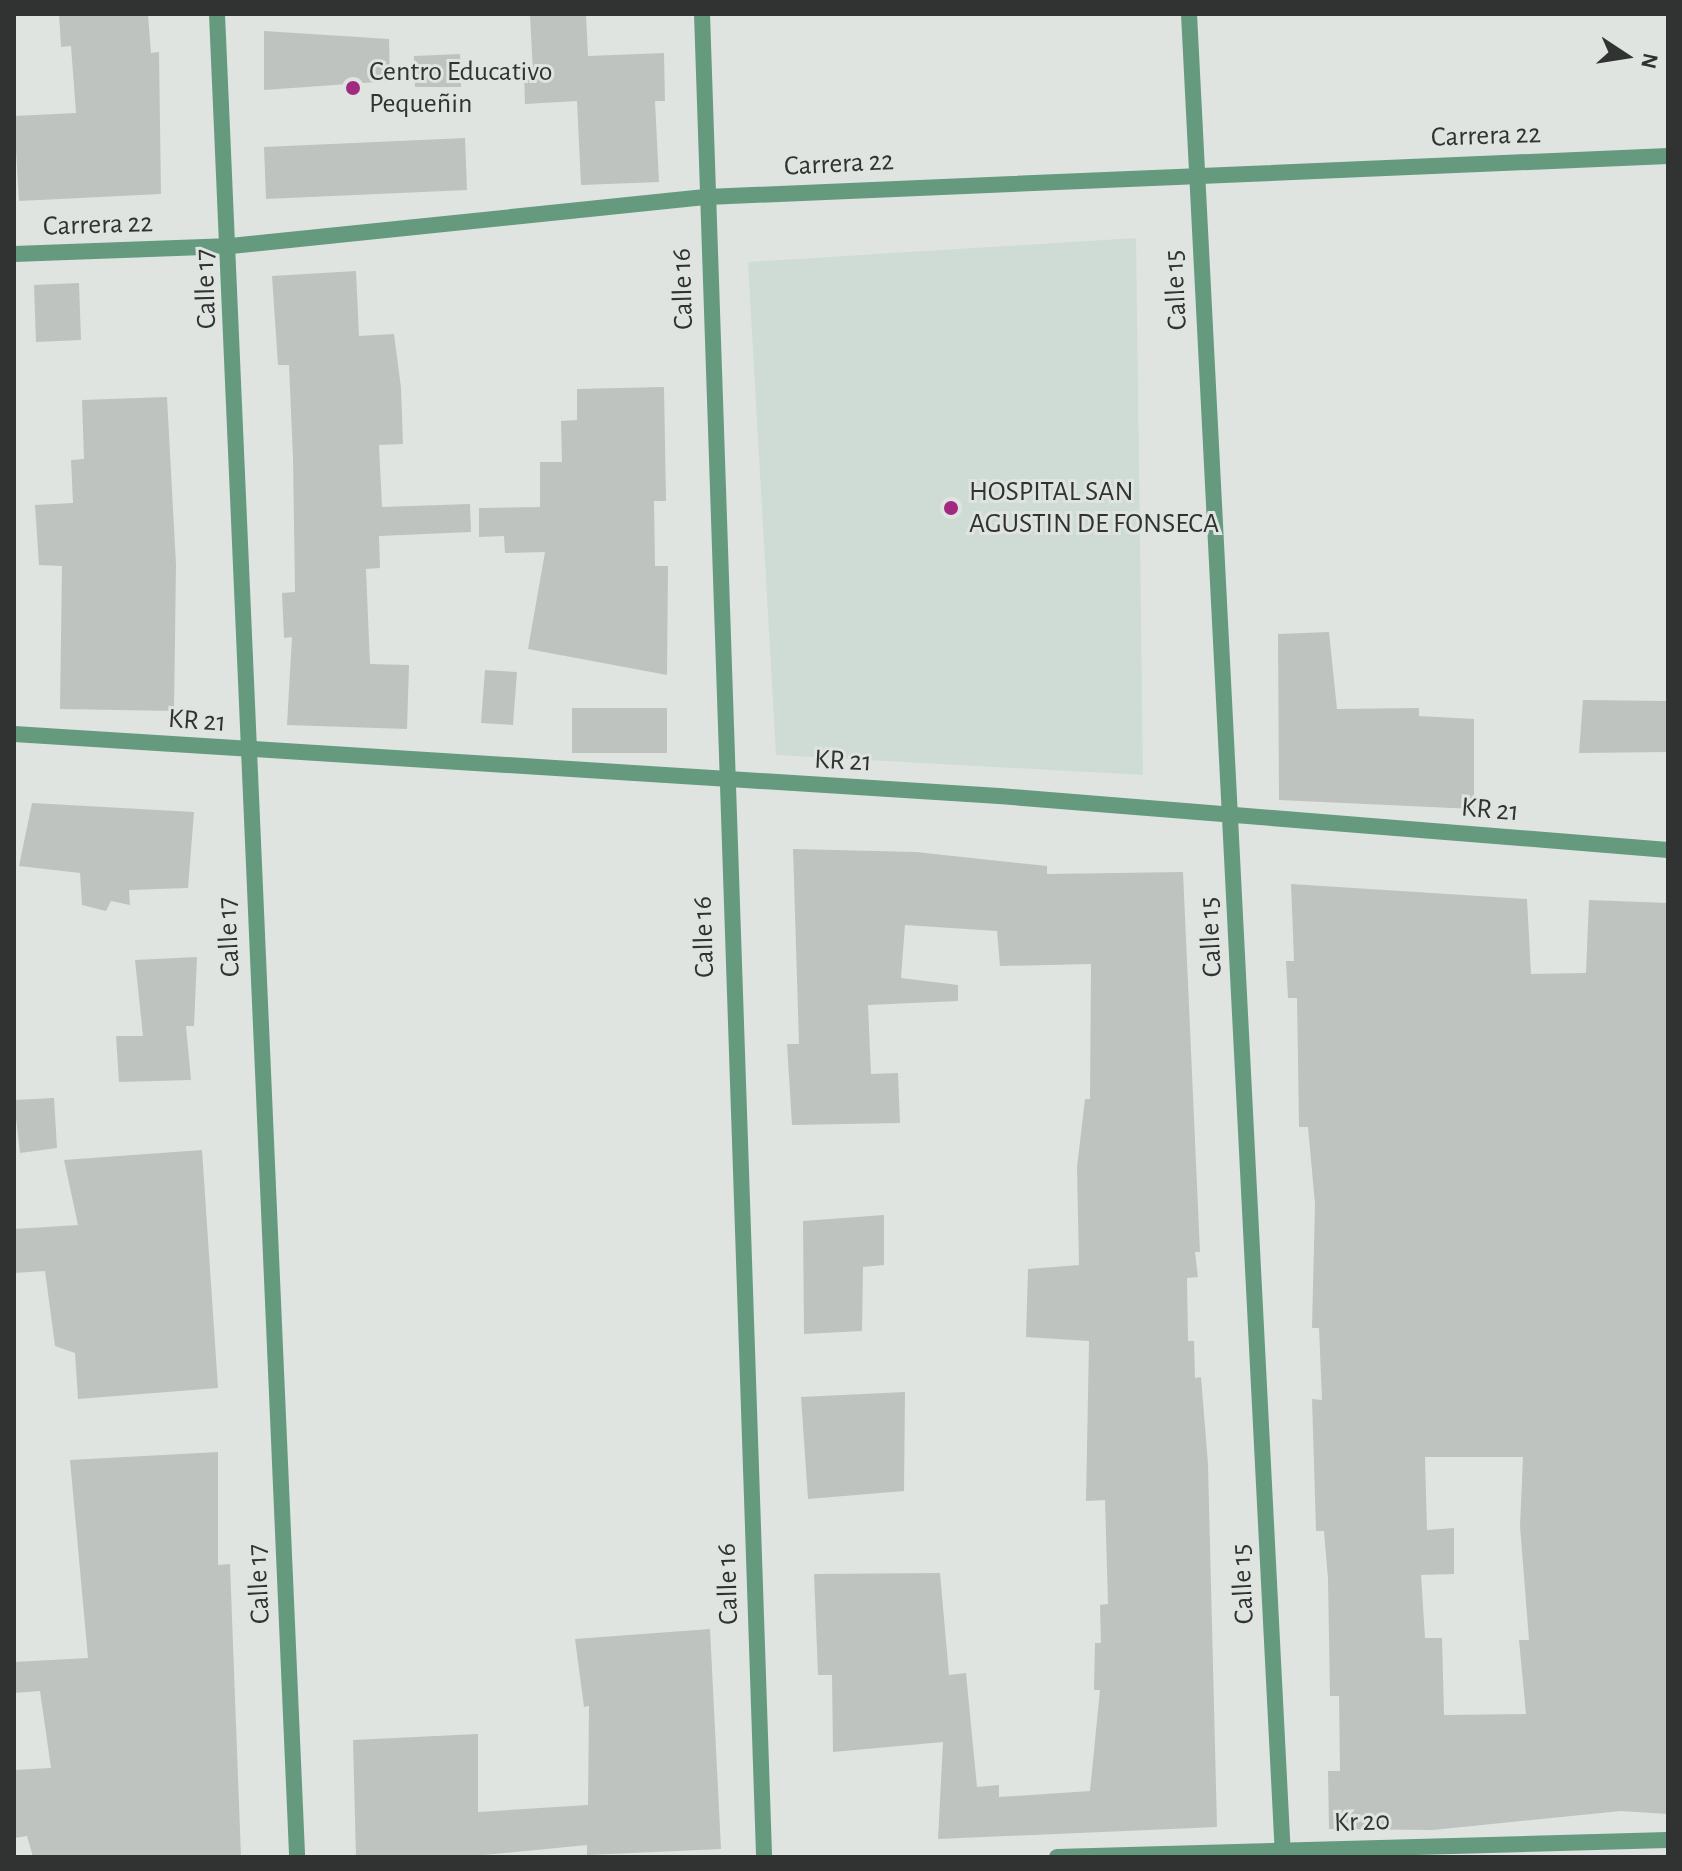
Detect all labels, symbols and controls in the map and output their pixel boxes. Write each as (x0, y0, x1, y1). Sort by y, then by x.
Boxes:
north arrow (1586, 16, 1666, 96)
text: N (1637, 51, 1662, 71)
place label: Centro Educativo Pequeñin (369, 55, 553, 121)
marker: Centro Educativo Pequeñin (344, 79, 362, 97)
street label: Carrera 22 (1430, 117, 1542, 155)
street label: Carrera 22 (783, 144, 895, 184)
street label: Carrera 22 (42, 206, 154, 244)
street label: Calle 17 (188, 248, 224, 330)
street label: Calle 16 (665, 248, 701, 330)
street label: Calle 15 (1157, 249, 1195, 331)
place label: HOSPITAL SAN AGUSTIN DE FONSECA (969, 475, 1219, 541)
marker: HOSPITAL SAN AGUSTIN DE FONSECA (940, 497, 962, 519)
street label: KR 21 (167, 702, 227, 740)
street label: KR 21 (813, 743, 873, 779)
street label: KR 21 (1460, 791, 1520, 829)
street label: Calle 17 (210, 896, 248, 978)
street label: Calle 16 (686, 896, 722, 978)
street label: Calle 15 (1192, 896, 1230, 978)
street label: Calle 17 (240, 1543, 278, 1625)
street label: Calle 16 (710, 1543, 746, 1625)
street label: Calle 15 (1224, 1543, 1262, 1625)
street label: Kr 20 (1333, 1804, 1391, 1840)

